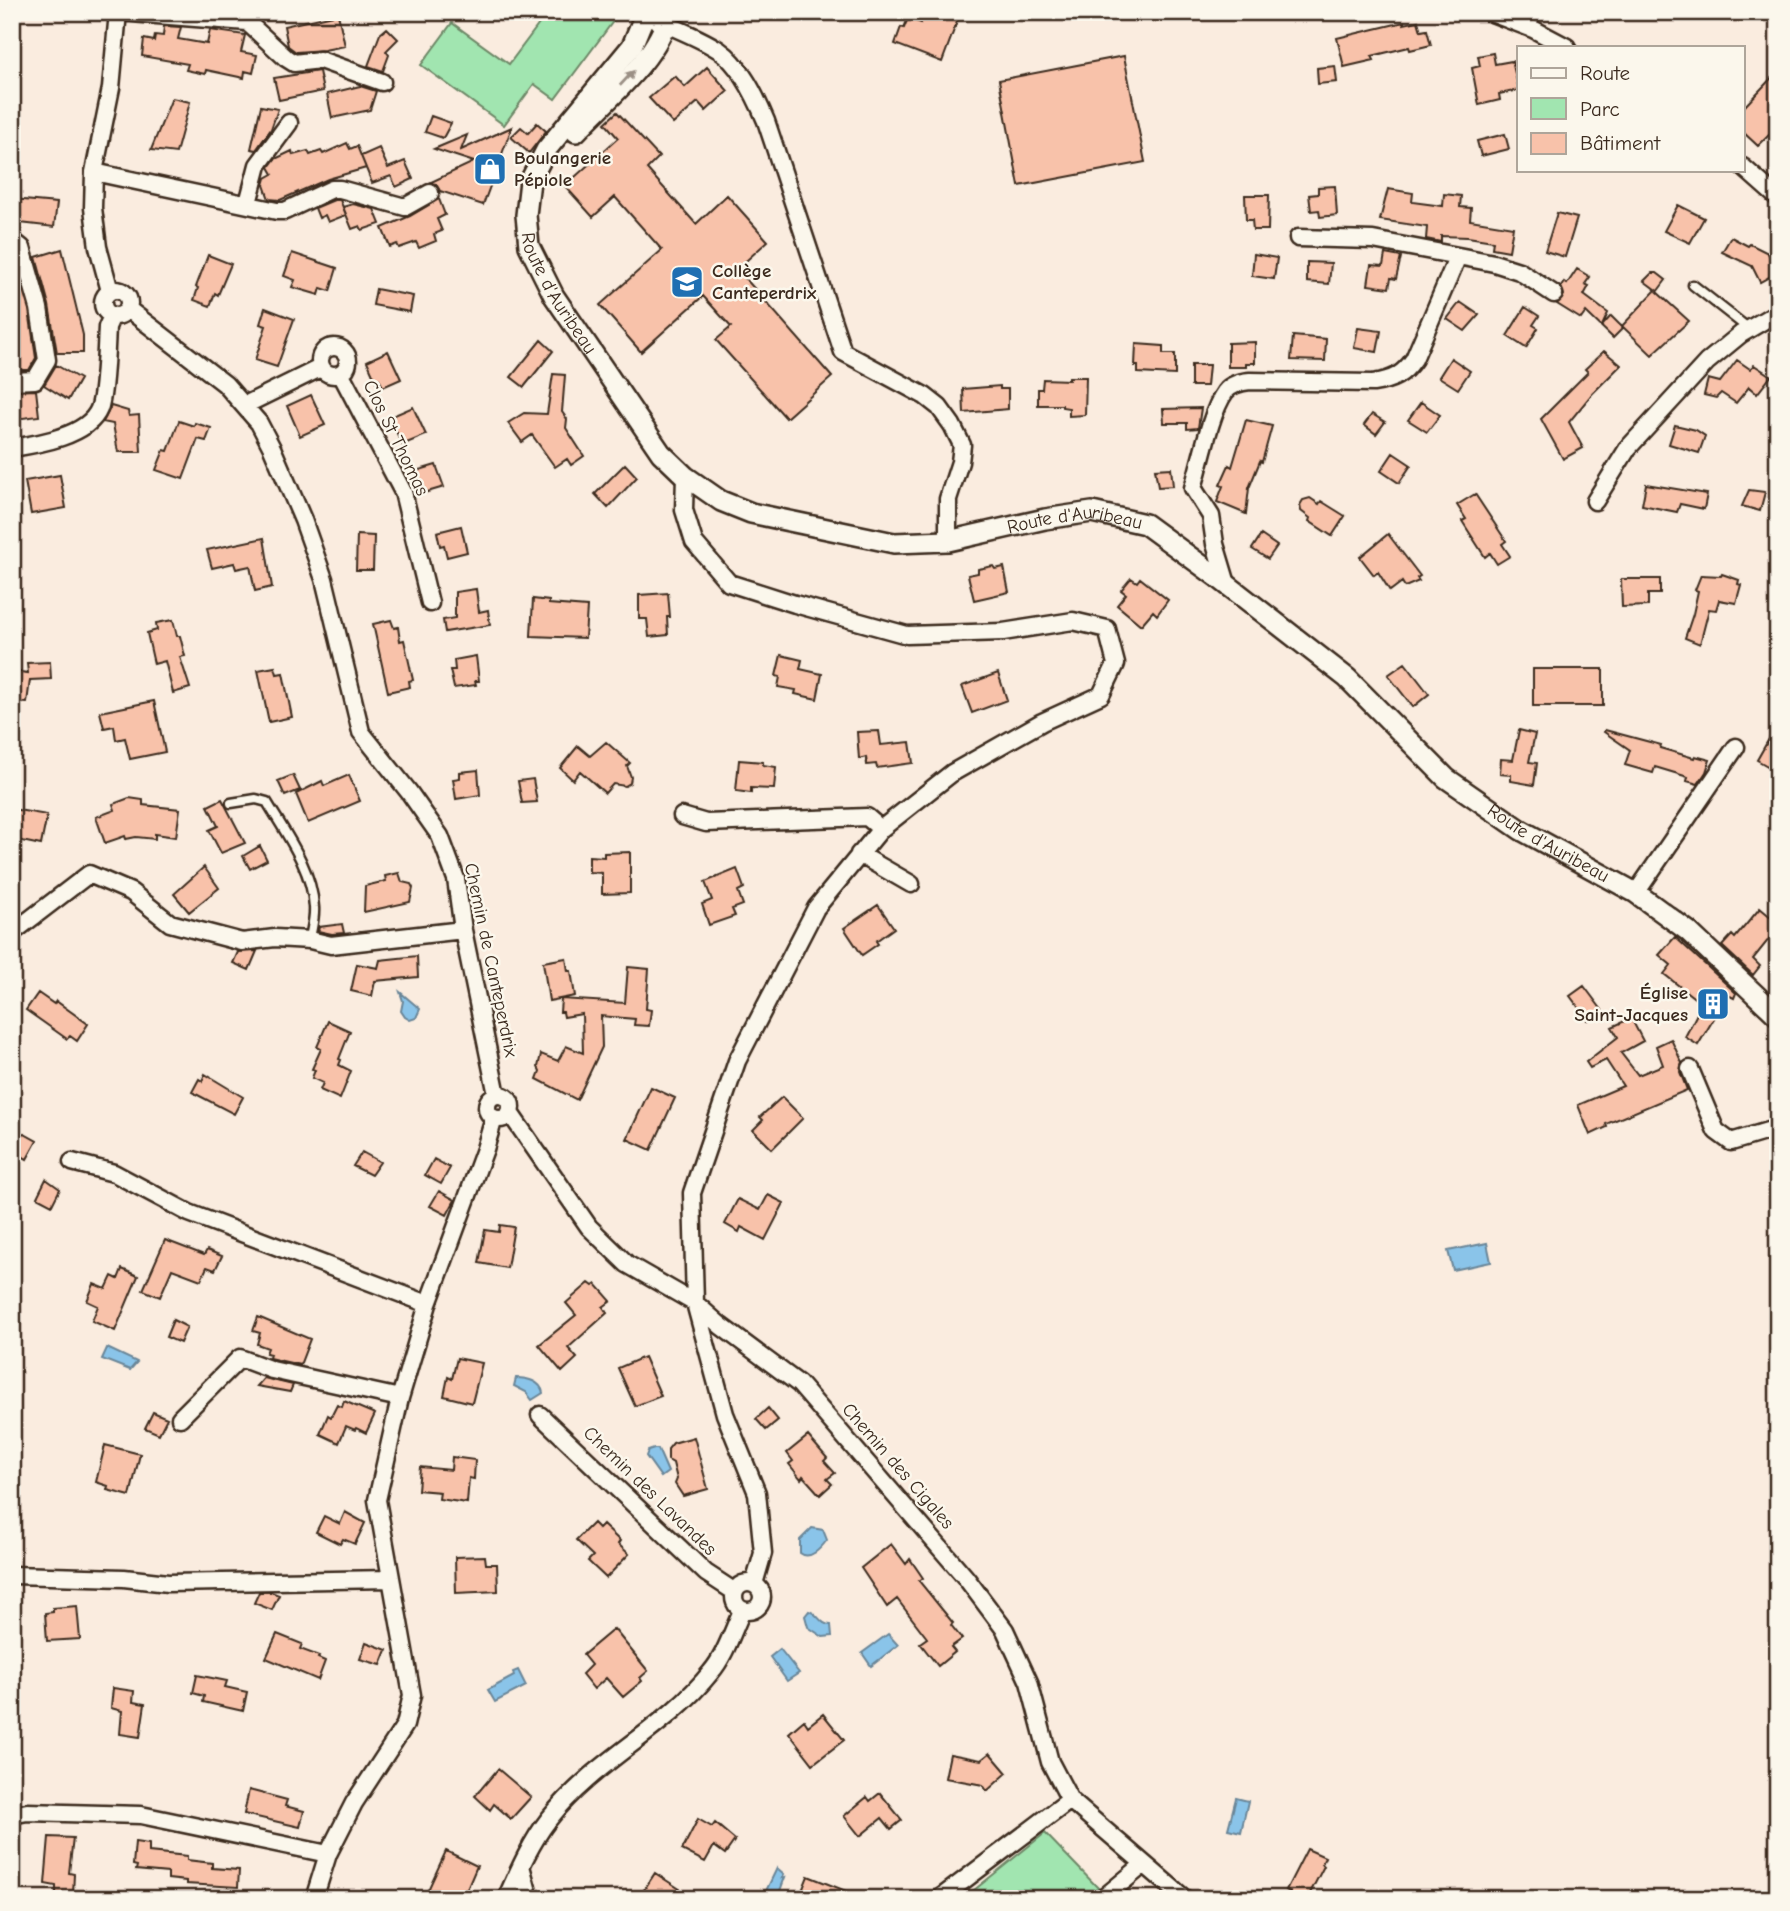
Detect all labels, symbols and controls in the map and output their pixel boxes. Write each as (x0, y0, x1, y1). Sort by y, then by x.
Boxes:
legend (1517, 46, 1744, 172)
text: Route (1580, 61, 1630, 85)
one-way arrow (618, 70, 634, 87)
text: Parc (1580, 97, 1620, 121)
text: Bâtiment (1580, 131, 1661, 155)
place label: Boulangerie Pépiole (514, 147, 611, 191)
shop icon: Boulangerie Pépiole (471, 150, 509, 188)
street label: Route d'Auribeau (517, 231, 601, 358)
place label: Collège Canteperdrix (712, 260, 817, 304)
school or university icon: Collège Canteperdrix (668, 263, 706, 301)
street label: Clos St Thomas (359, 377, 434, 499)
street label: Route d'Auribeau (1005, 501, 1144, 538)
street label: Route d'Auribeau (1483, 799, 1613, 887)
street label: Chemin de Canteperdrix (460, 861, 523, 1060)
place label: Église Saint-Jacques (1575, 982, 1688, 1026)
building icon: Église Saint-Jacques (1694, 985, 1732, 1023)
street label: Chemin des Cigales (837, 1399, 959, 1533)
street label: Chemin des Lavandes (579, 1422, 721, 1560)

